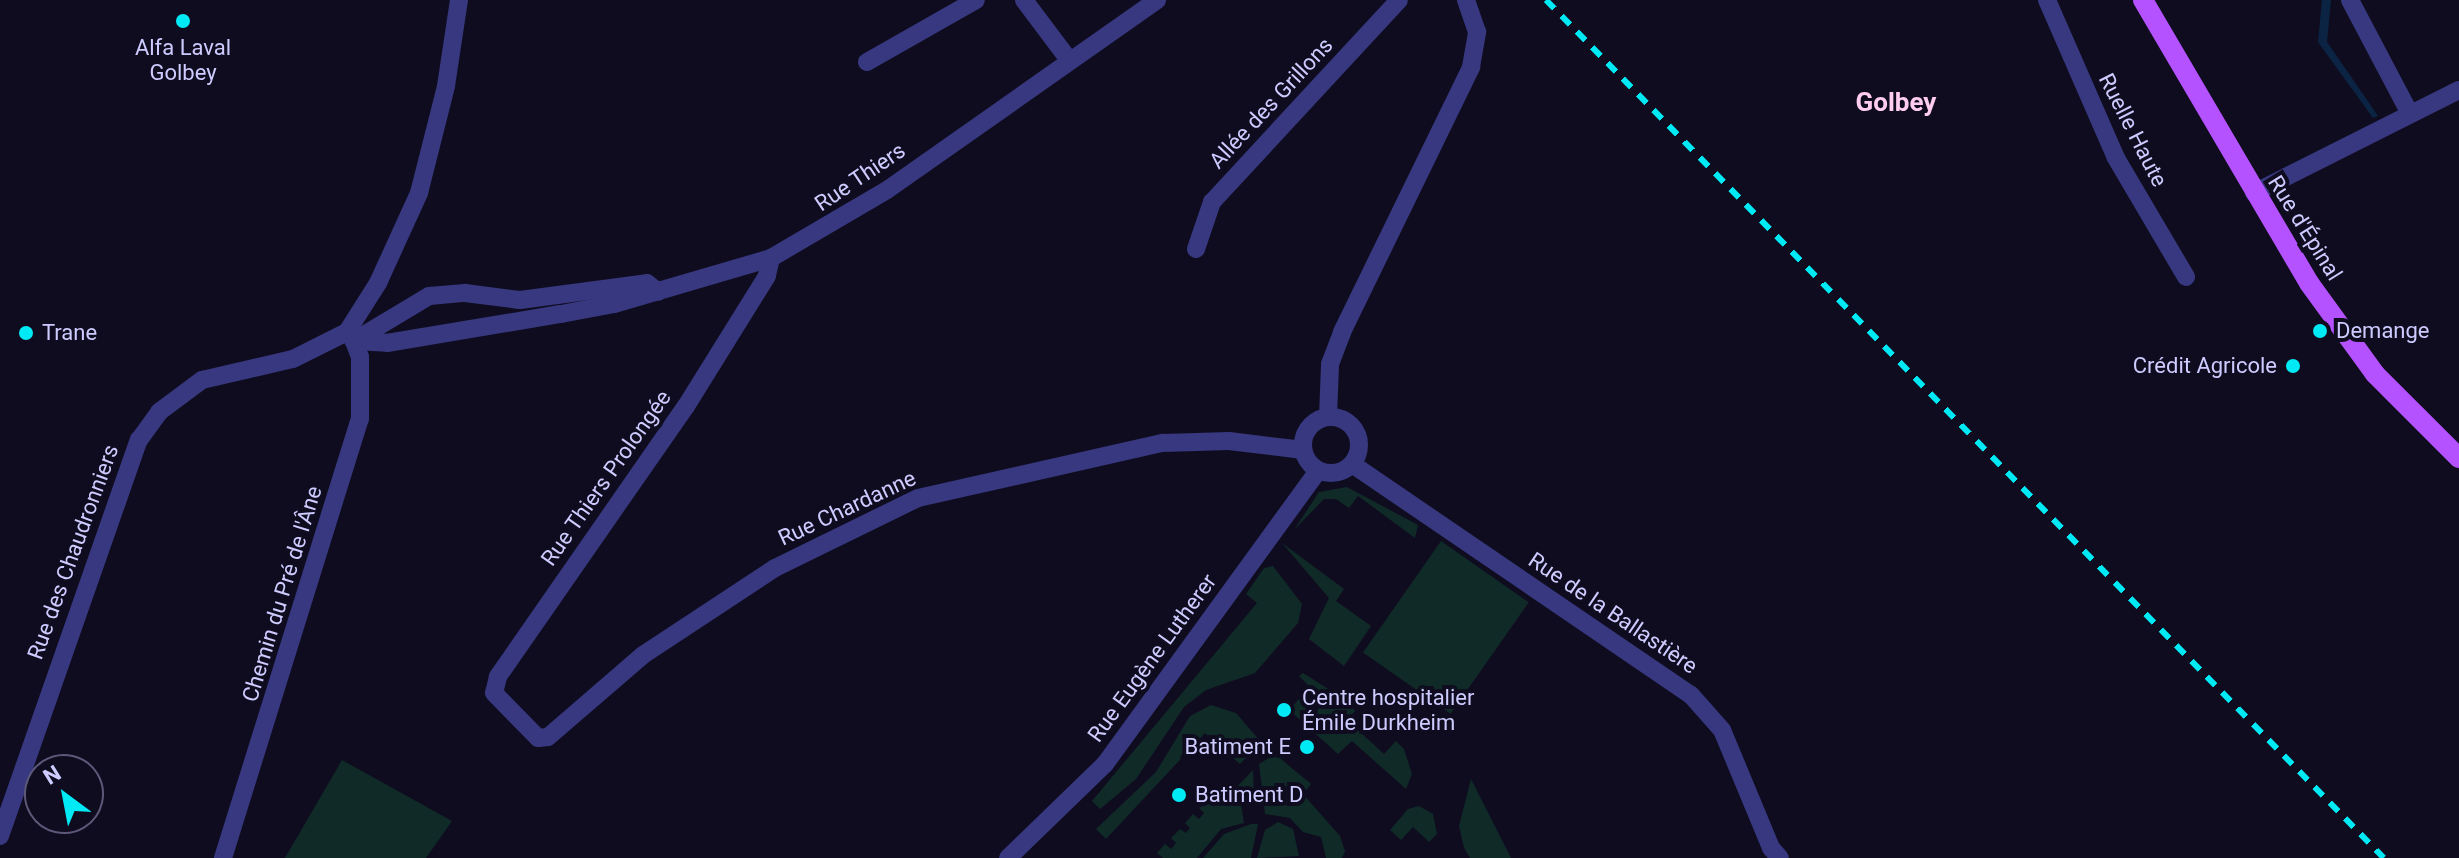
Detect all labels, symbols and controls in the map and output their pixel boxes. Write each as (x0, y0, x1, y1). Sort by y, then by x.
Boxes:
marker: Alfa Laval Golbey (174, 12, 192, 30)
street label: Allée des Grillons (1204, 32, 1338, 174)
place label: Alfa Laval Golbey (135, 34, 231, 86)
street label: Ruelle Haute (2093, 69, 2173, 191)
district label: Golbey (1856, 87, 1936, 119)
street label: Rue Thiers (810, 137, 910, 217)
street label: Rue d'Épinal (2262, 171, 2348, 285)
place label: Demange (2336, 318, 2430, 344)
place label: Trane (42, 320, 97, 346)
marker: Demange (2311, 322, 2329, 340)
marker: Trane (17, 324, 35, 342)
place label: Crédit Agricole (2133, 353, 2277, 379)
marker: Crédit Agricole (2284, 357, 2302, 375)
street label: Rue Thiers Prolongée (535, 385, 677, 571)
street label: Rue des Chaudronniers (22, 441, 124, 663)
street label: Rue Chardanne (774, 465, 920, 551)
street label: Chemin du Pré de l'Âne (237, 483, 327, 705)
street label: Rue de la Ballastière (1524, 547, 1702, 679)
street label: Rue Eugène Lutherer (1082, 569, 1222, 747)
place label: Centre hospitalier Émile Durkheim (1302, 684, 1474, 736)
marker: Centre hospitalier Émile Durkheim (1273, 699, 1295, 721)
place label: Batiment E (1185, 734, 1291, 760)
marker: Batiment E (1298, 738, 1316, 756)
north arrow (24, 754, 104, 834)
text: N (39, 760, 65, 790)
place label: Batiment D (1195, 782, 1303, 808)
marker: Batiment D (1170, 786, 1188, 804)

